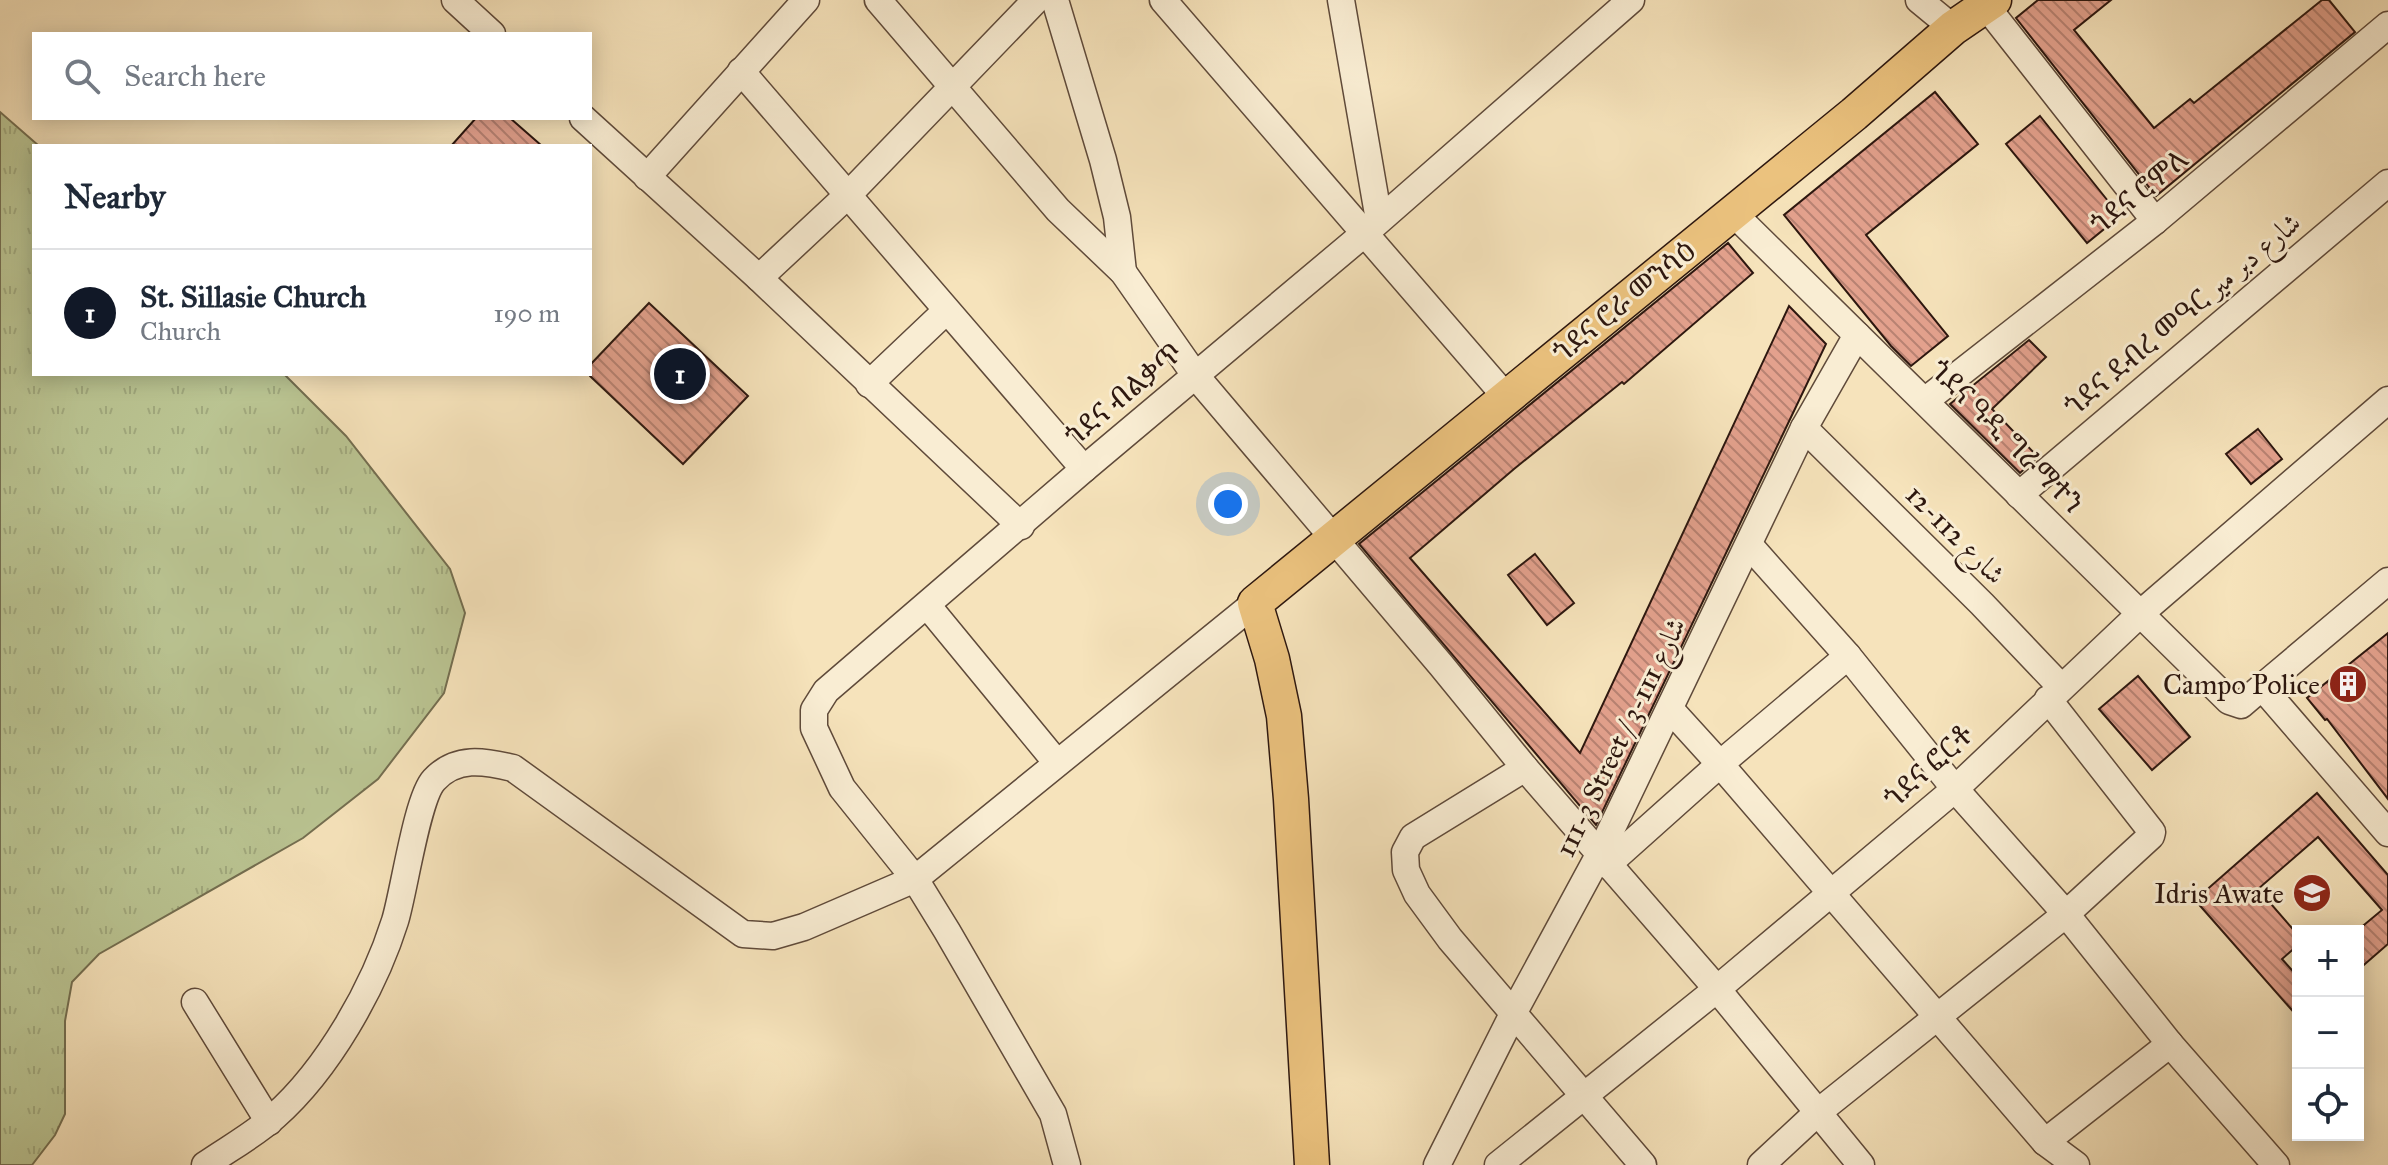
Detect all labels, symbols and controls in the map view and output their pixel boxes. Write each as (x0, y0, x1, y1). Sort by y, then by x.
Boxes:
search box (32, 32, 592, 120)
icon: search (60, 54, 104, 98)
text: Search here (124, 58, 266, 94)
street label: ጎደና ሮምለ (2083, 141, 2195, 241)
text: Nearby (64, 176, 166, 217)
street label: ጎደና ደብረ መዓር شارع دبر مير (2057, 205, 2312, 428)
street label: ጎደና ሮራ መንሳዕ (1546, 233, 1703, 370)
text: St. Sillasie Church (140, 279, 366, 315)
text: 1 (85, 297, 95, 329)
text: 190 m (493, 297, 560, 329)
text: Church (140, 315, 221, 347)
street label: ጎደና ብልቃጥ (1058, 335, 1189, 453)
pin: 1 (654, 344, 706, 404)
street label: ጎደና ዓዲ ግራማተን (1923, 352, 2091, 520)
street label: شارع 112-12 (1894, 477, 2013, 596)
your location (1208, 484, 1248, 524)
street label: 111-3 Street / شارع 111-3 (1547, 612, 1699, 865)
building icon: Campo Police (2327, 663, 2369, 705)
place label: Campo Police (2163, 667, 2320, 702)
street label: ጎደና ፎርቶ (1876, 717, 1981, 816)
school or university icon: Idris Awate (2291, 872, 2333, 914)
place label: Idris Awate (2154, 876, 2284, 911)
map controls (2292, 925, 2364, 1141)
button: + (2292, 925, 2364, 997)
button: − (2292, 997, 2364, 1069)
button: locate (2292, 1069, 2364, 1141)

